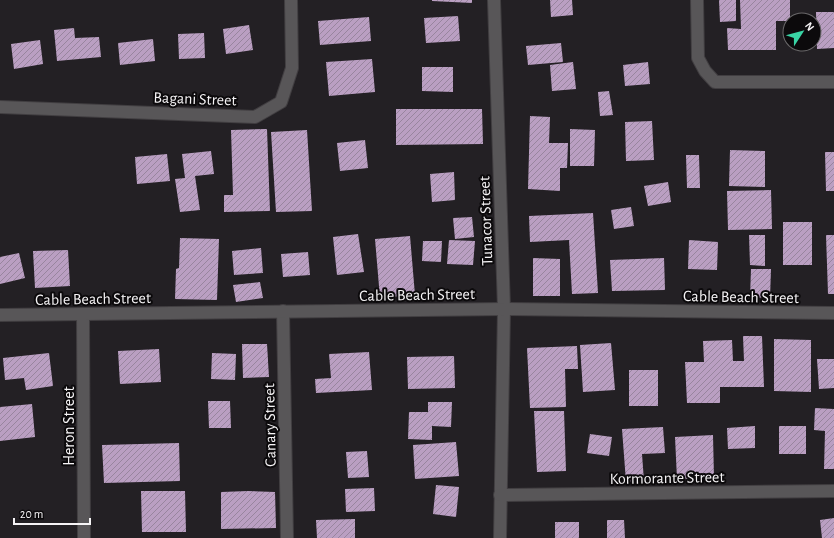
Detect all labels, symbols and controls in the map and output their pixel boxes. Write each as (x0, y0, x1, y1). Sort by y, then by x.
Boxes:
north arrow (782, 12, 822, 52)
text: N (803, 20, 816, 33)
street label: Bagani Street (153, 90, 237, 108)
street label: Tunacor Street (476, 176, 496, 266)
street label: Cable Beach Street (359, 286, 475, 304)
street label: Cable Beach Street (683, 288, 799, 306)
street label: Cable Beach Street (35, 290, 151, 308)
street label: Canary Street (261, 383, 280, 467)
street label: Heron Street (61, 386, 77, 466)
street label: Kormorante Street (609, 469, 725, 487)
scale bar (14, 500, 90, 526)
text: 20 m (20, 508, 43, 520)

